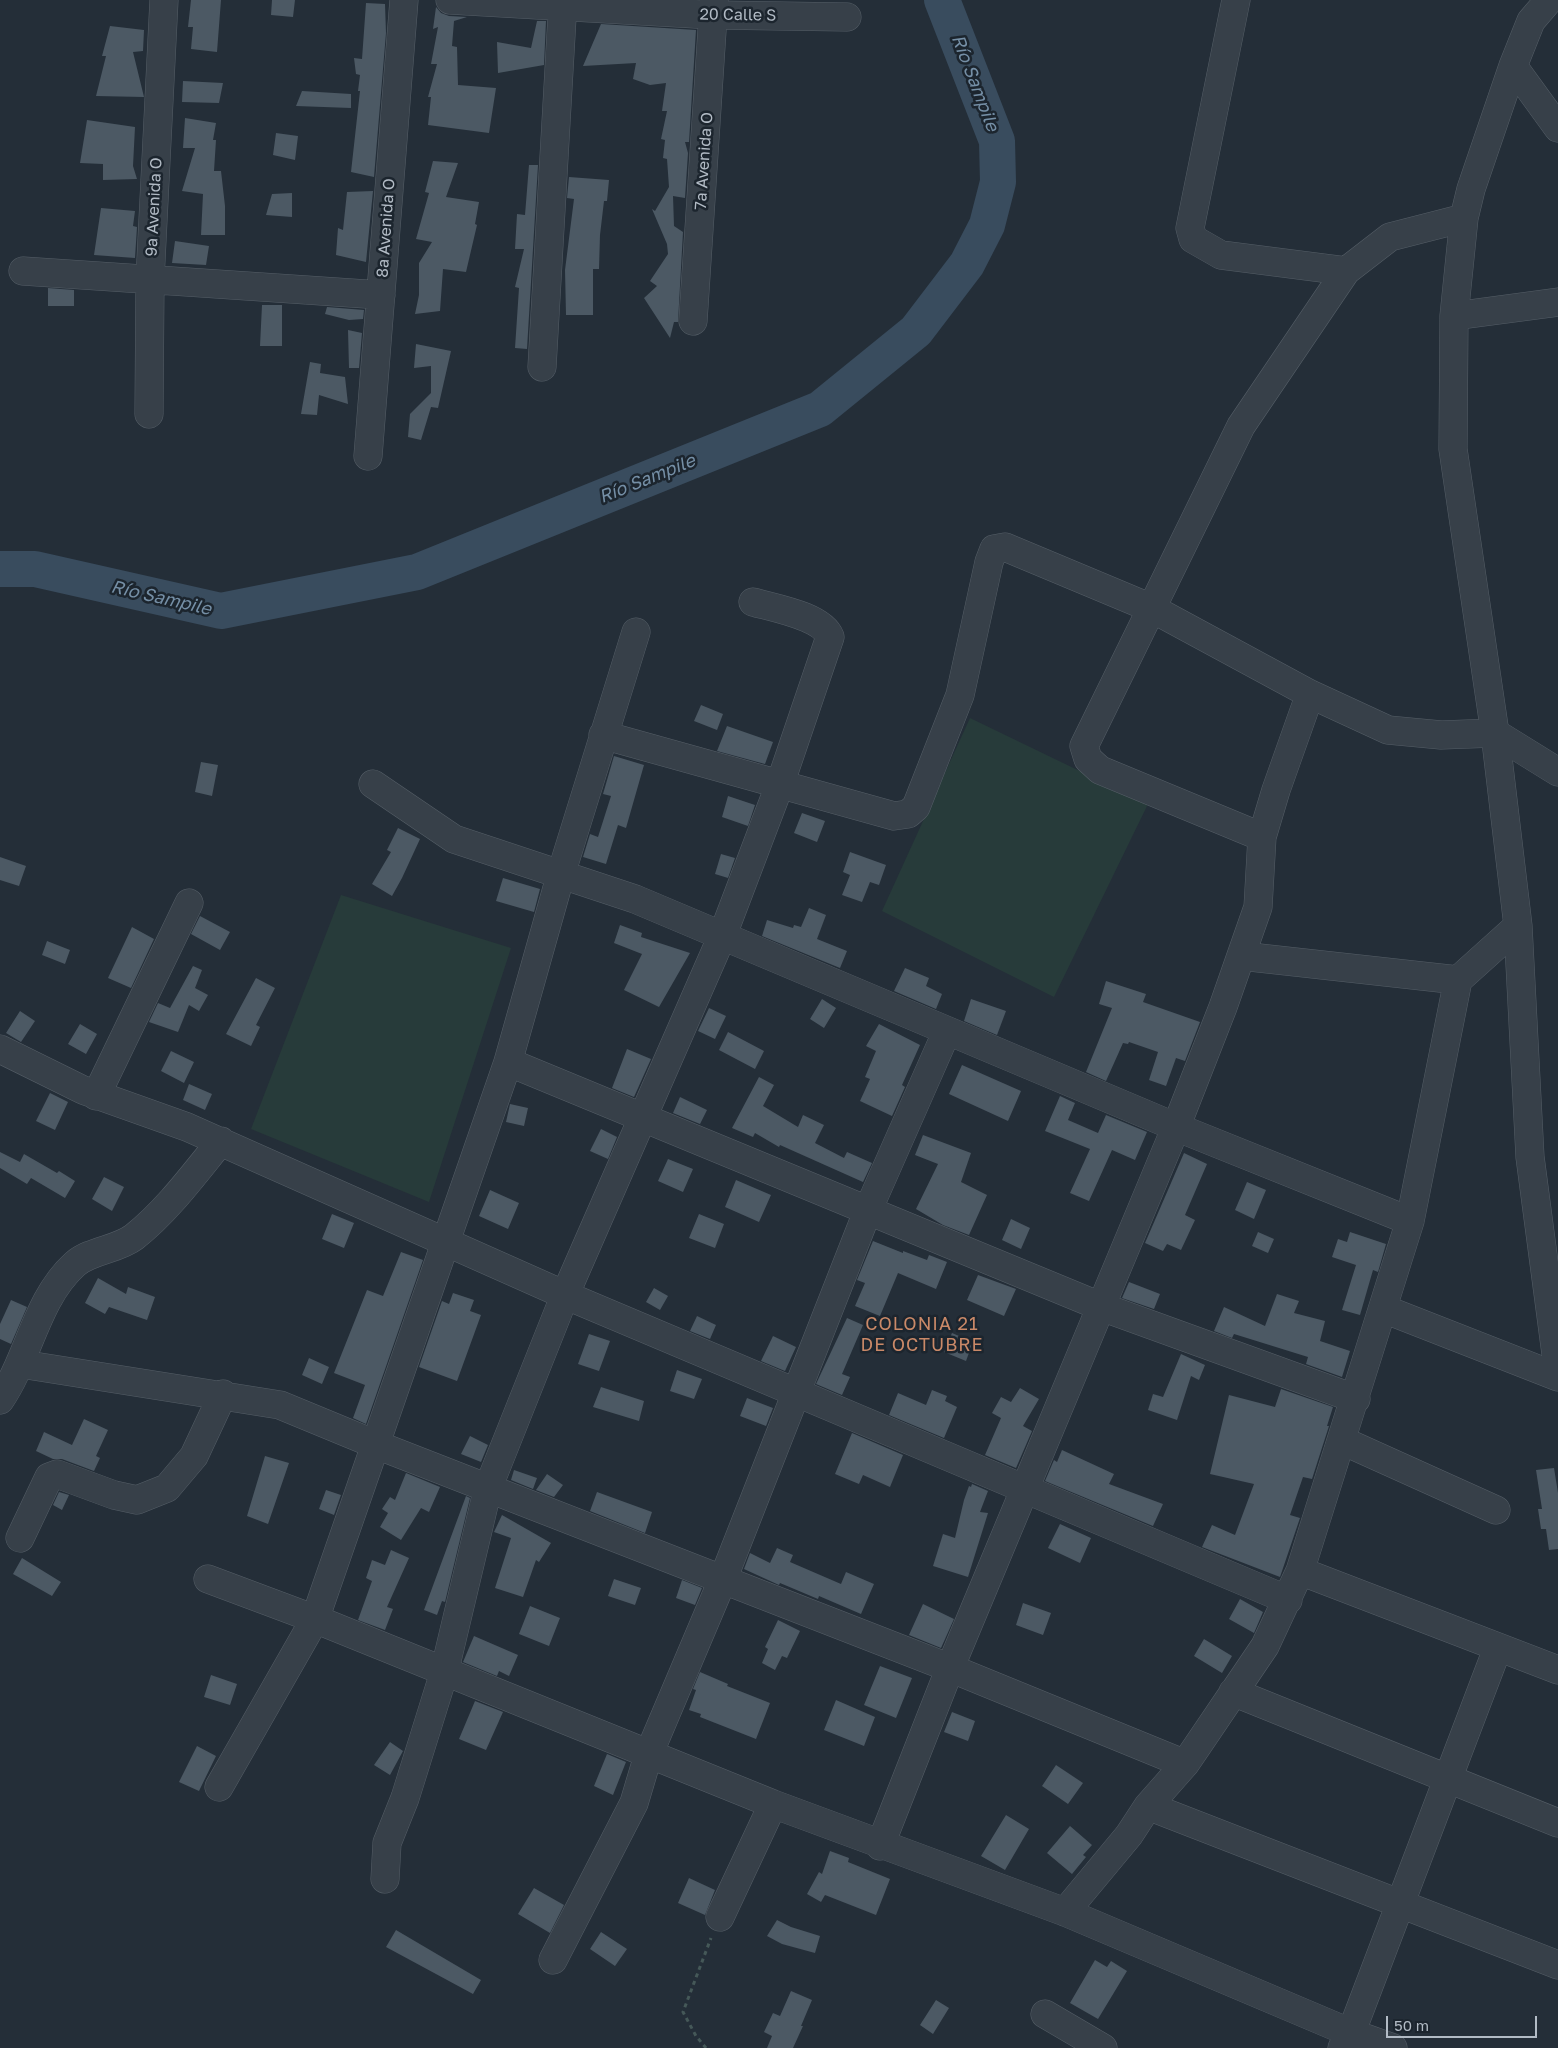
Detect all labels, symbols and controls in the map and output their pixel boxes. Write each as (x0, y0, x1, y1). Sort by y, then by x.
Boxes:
street label: 20 Calle S (699, 5, 777, 25)
water label: Río Sampile (947, 32, 1003, 134)
street label: 7a Avenida O (691, 111, 717, 211)
street label: 9a Avenida O (142, 157, 166, 257)
street label: 8a Avenida O (373, 178, 399, 278)
water label: Río Sampile (596, 450, 698, 508)
water label: Río Sampile (109, 576, 213, 620)
district label: COLONIA 21 DE OCTUBRE (859, 1313, 985, 1356)
scale bar (1388, 2006, 1539, 2038)
text: 50 m (1394, 2016, 1429, 2034)

